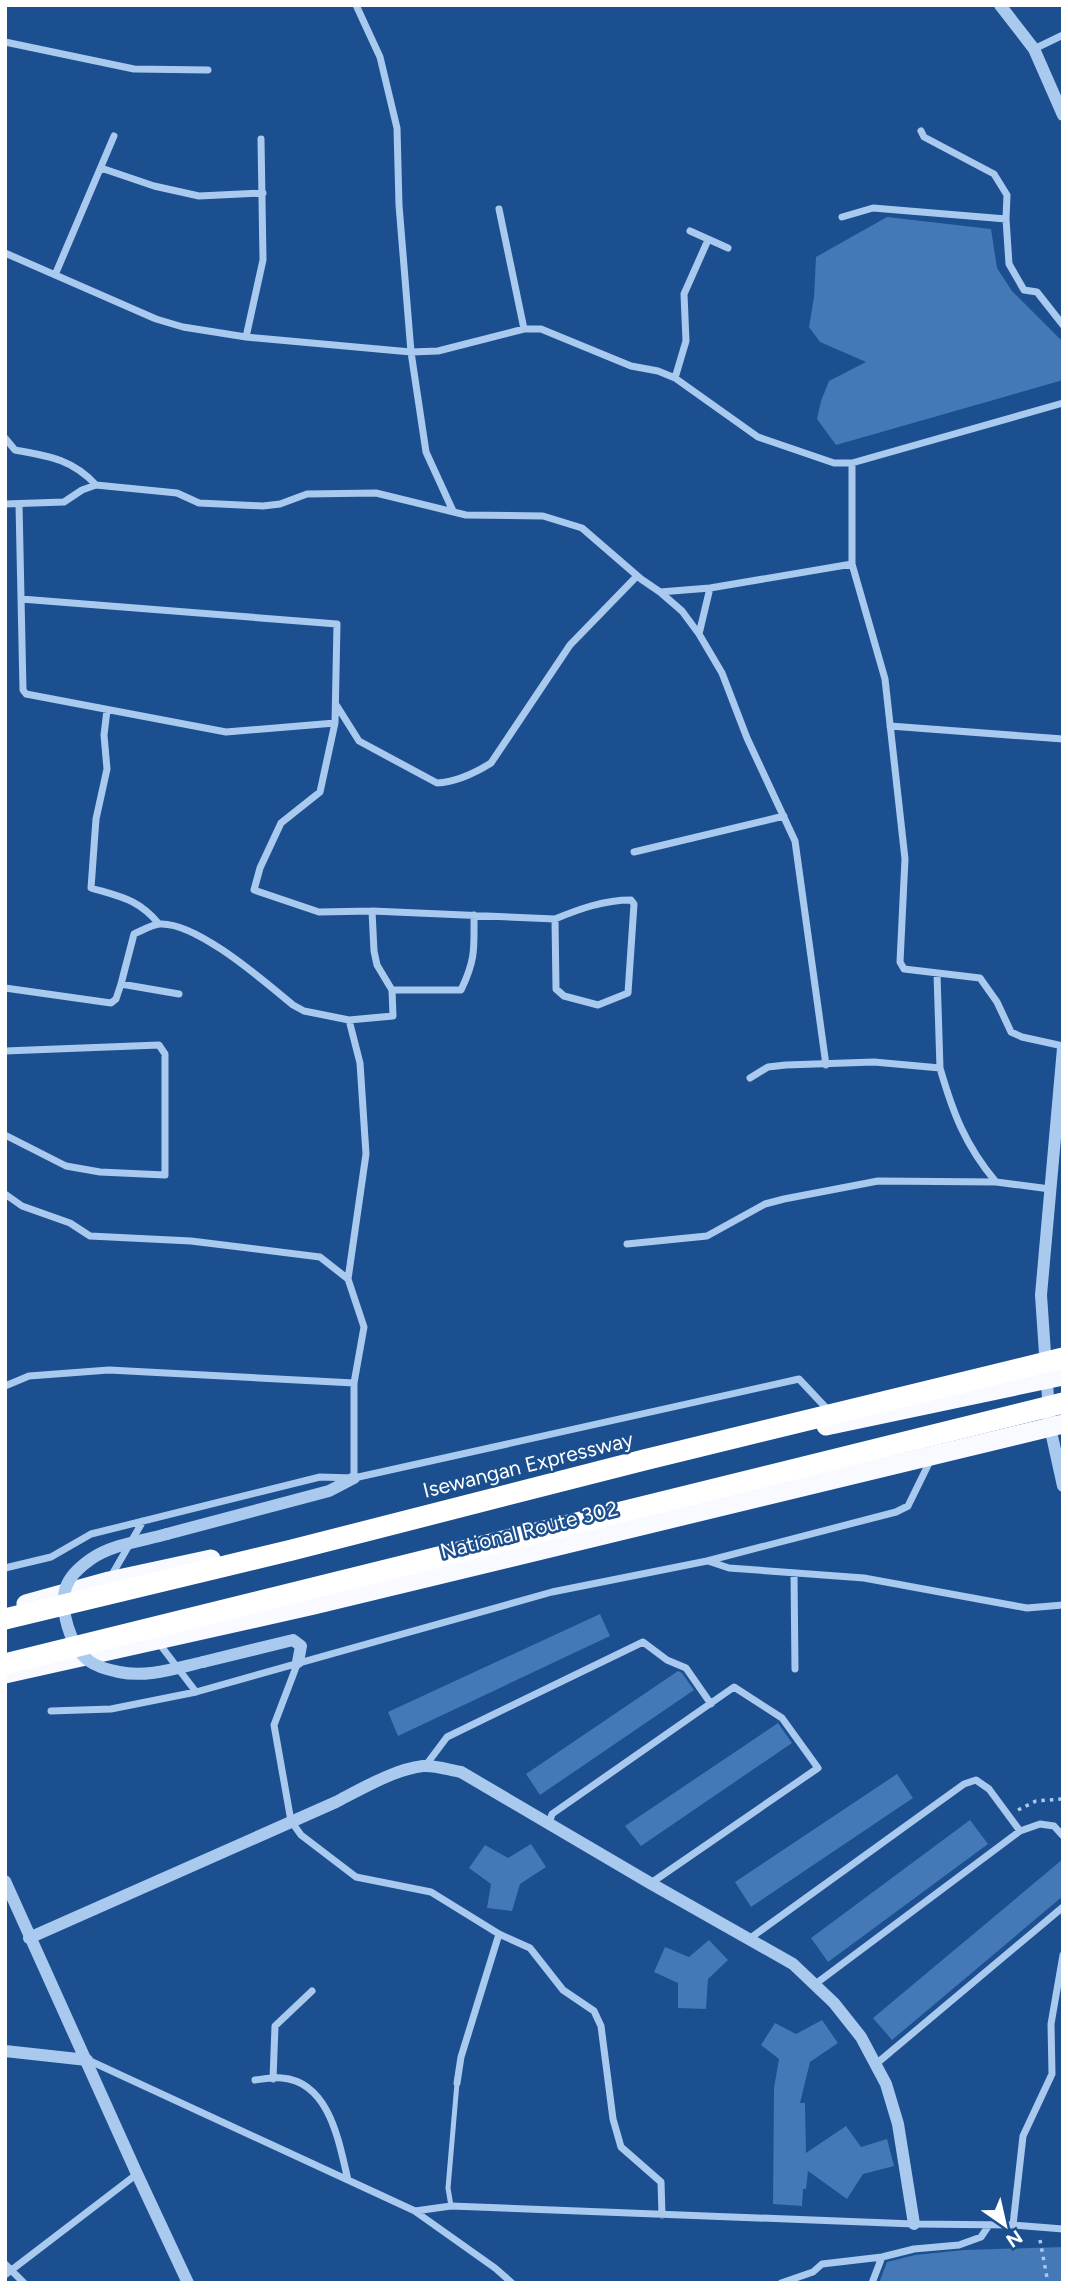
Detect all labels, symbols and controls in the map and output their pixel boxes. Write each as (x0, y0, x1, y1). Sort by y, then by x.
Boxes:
street label: Isewangan Expressway (420, 1426, 636, 1503)
street label: National Route 302 (437, 1495, 620, 1564)
north arrow (970, 2190, 1040, 2260)
text: N (1002, 2225, 1027, 2252)

